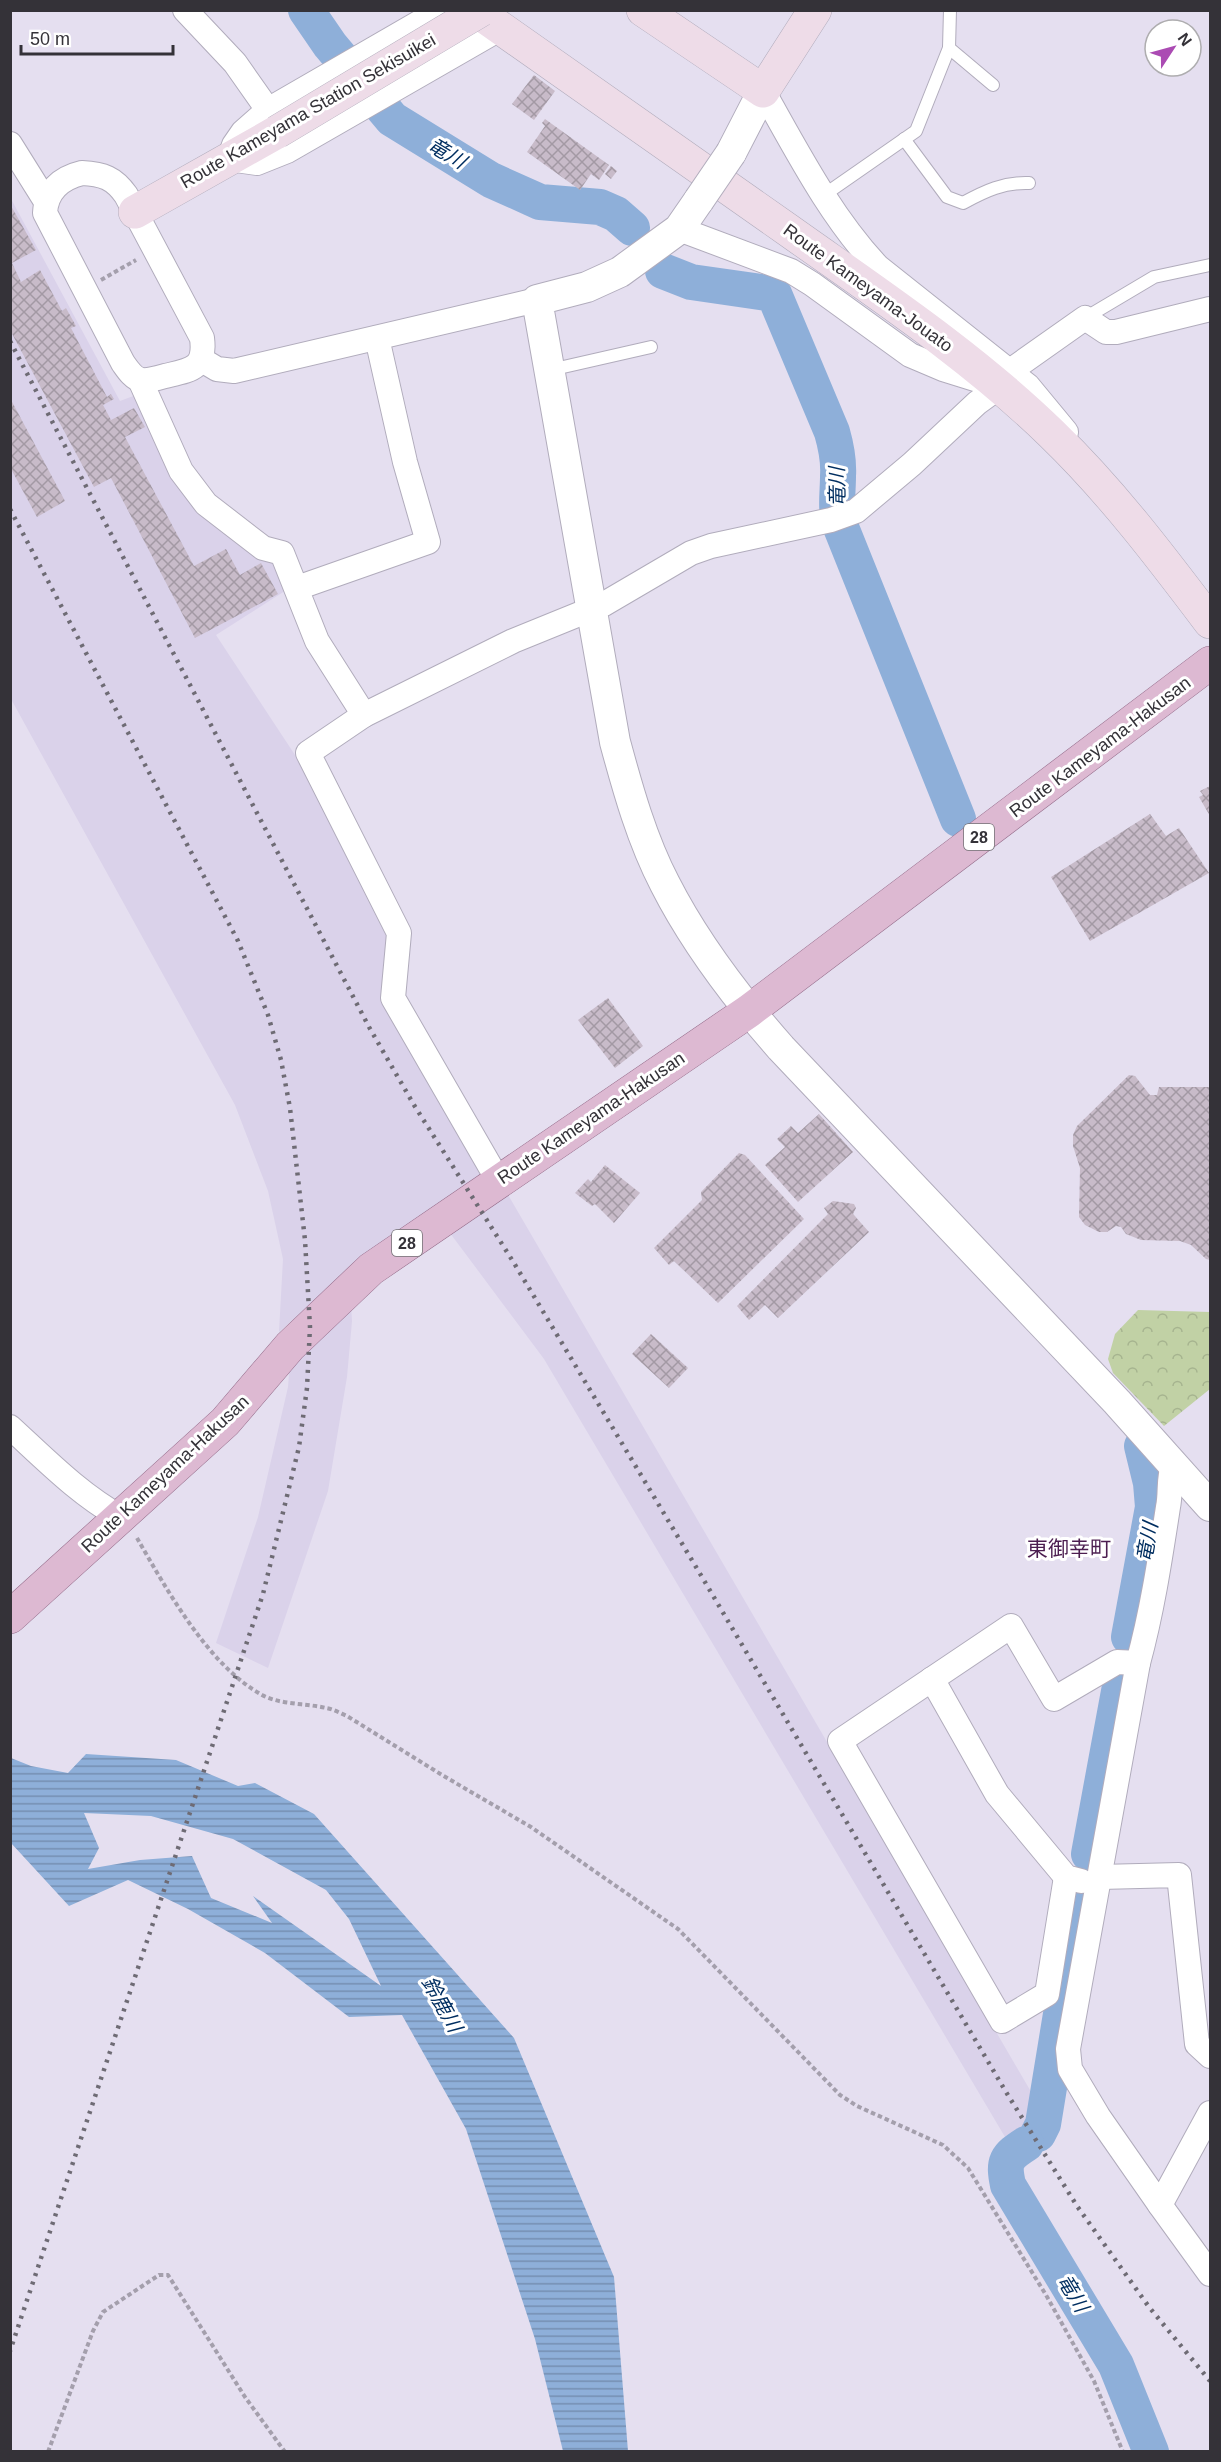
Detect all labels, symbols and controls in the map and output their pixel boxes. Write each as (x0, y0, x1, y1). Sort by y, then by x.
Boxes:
scale bar (21, 18, 172, 56)
north arrow (1143, 18, 1203, 78)
text: 50 m (30, 29, 70, 49)
street label: Route Kameyama Station Sekisuikei (177, 30, 439, 192)
text: N (1174, 30, 1195, 49)
water label: 竜川 (424, 133, 472, 174)
street label: Route Kameyama-Jouato (780, 220, 956, 356)
water label: 竜川 (826, 465, 848, 507)
street label: Route Kameyama-Hakusan (1006, 672, 1194, 822)
road number: 28 (964, 824, 994, 850)
street label: Route Kameyama-Hakusan (494, 1048, 688, 1188)
road number: 28 (392, 1230, 422, 1256)
street label: Route Kameyama-Hakusan (77, 1391, 253, 1557)
water label: 竜川 (1133, 1518, 1162, 1564)
district label: 東御幸町 (1027, 1537, 1111, 1560)
water label: 鈴鹿川 (418, 1972, 467, 2037)
water label: 竜川 (1053, 2270, 1094, 2318)

